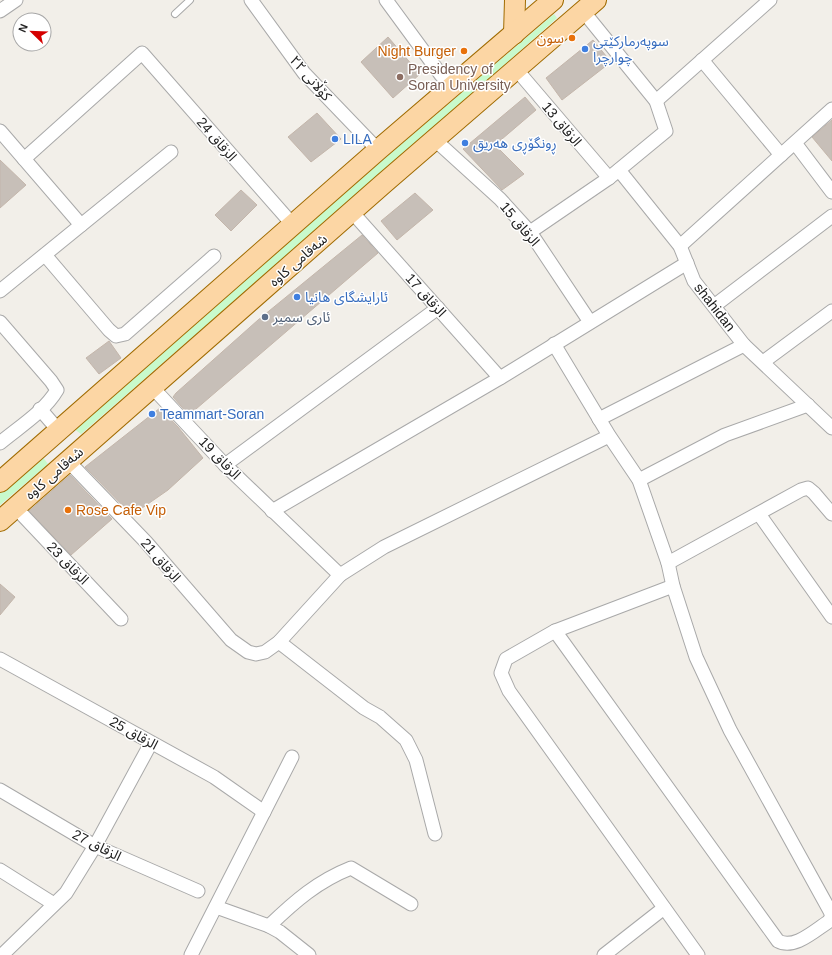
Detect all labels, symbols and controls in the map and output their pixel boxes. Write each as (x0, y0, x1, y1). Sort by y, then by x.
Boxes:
north arrow (12, 12, 52, 52)
text: N (16, 22, 30, 34)
place label: سون (537, 30, 564, 47)
marker: سون (567, 33, 577, 43)
place label: سوپەرمارکێتی چوارچرا (593, 33, 669, 67)
place label: Night Burger (377, 43, 456, 59)
marker: سوپەرمارکێتی چوارچرا (580, 44, 590, 54)
marker: Night Burger (459, 46, 469, 56)
street label: کۆڵانی ٢٢ (286, 51, 337, 105)
place label: Presidency of Soran University (408, 61, 511, 93)
marker: Presidency of Soran University (395, 72, 405, 82)
street label: الزقاق 13 (538, 99, 585, 150)
street label: الزقاق 24 (193, 114, 240, 165)
place label: LILA (343, 131, 372, 147)
marker: LILA (330, 134, 340, 144)
place label: ڕونگۆڕی هەریق (473, 135, 557, 155)
marker: ڕونگۆڕی هەریق (460, 138, 470, 148)
street label: الزقاق 15 (496, 199, 543, 250)
street label: شەقامی کاوە (266, 231, 331, 290)
street label: الزقاق 17 (402, 270, 450, 321)
street label: shahidan (691, 280, 739, 334)
place label: ئارایشگای هانیا (305, 289, 388, 306)
marker: ئارایشگای هانیا (292, 292, 302, 302)
place label: ئارى سمير (272, 309, 331, 326)
marker: ئارى سمير (260, 312, 270, 322)
place label: Teammart-Soran (160, 406, 264, 422)
marker: Teammart-Soran (147, 409, 157, 419)
street label: الزقاق 19 (195, 433, 244, 483)
street label: شەقامی کاوە (22, 444, 87, 503)
place label: Rose Cafe Vip (76, 502, 166, 518)
marker: Rose Cafe Vip (63, 505, 73, 515)
street label: الزقاق 21 (137, 535, 184, 586)
street label: الزقاق 23 (43, 538, 92, 588)
street label: الزقاق 25 (107, 713, 161, 754)
street label: الزقاق 27 (69, 826, 124, 865)

